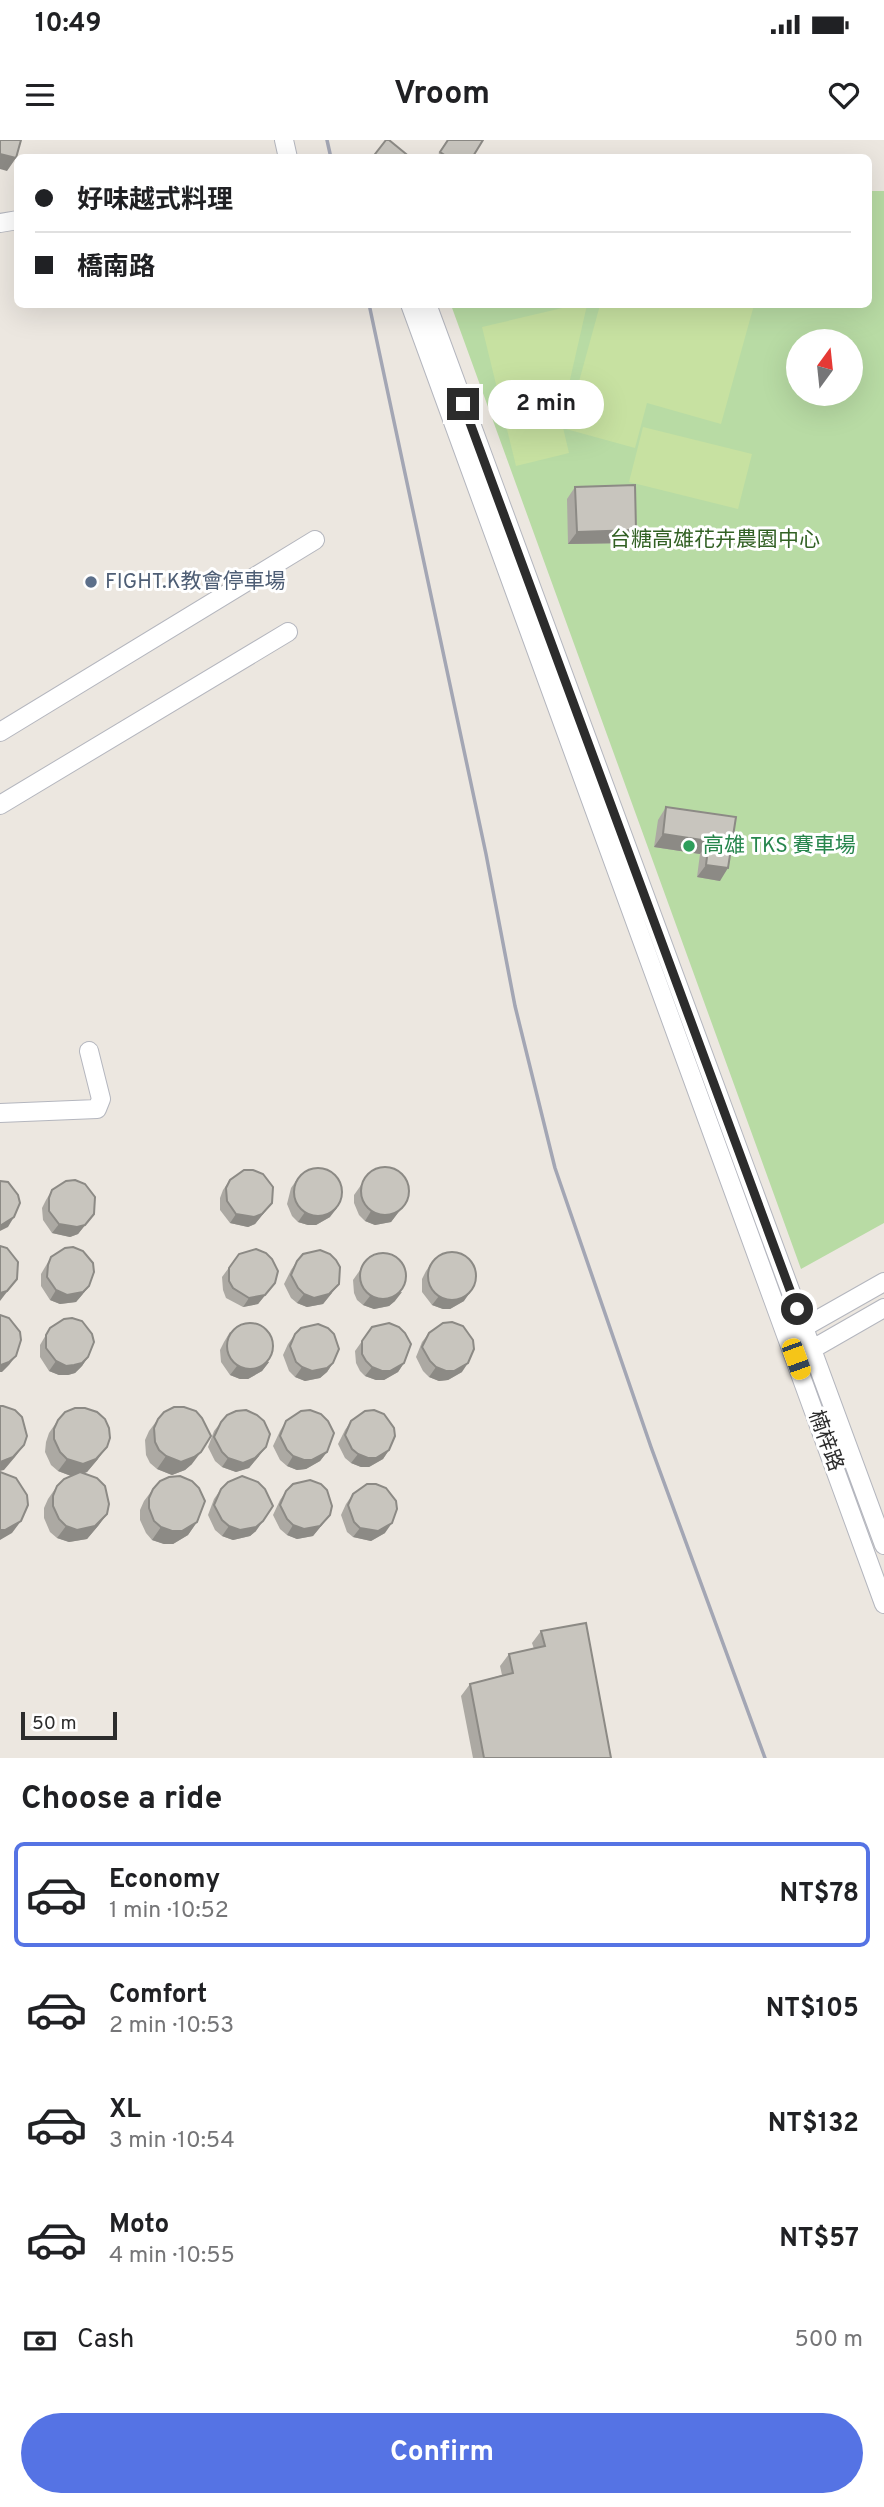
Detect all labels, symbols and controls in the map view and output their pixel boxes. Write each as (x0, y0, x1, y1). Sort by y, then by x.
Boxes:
text: 10:49 (35, 8, 102, 41)
text: Vroom (394, 75, 490, 115)
icon: menu (21, 76, 59, 114)
icon: heart (825, 76, 863, 114)
text: 好味越式料理 (77, 185, 233, 218)
text: 橋南路 (77, 252, 155, 285)
north arrow (786, 329, 863, 406)
map controls (786, 329, 863, 406)
callout: 2 min (488, 380, 603, 428)
route end (447, 388, 479, 420)
text: 2 min (516, 390, 576, 419)
park label: 台糖高雄花卉農園中心 (610, 527, 820, 554)
place label: FIGHT.K教會停車場 (105, 569, 286, 596)
marker: FIGHT.K教會停車場 (83, 574, 99, 590)
place label: 高雄 TKS 賽車場 (703, 833, 856, 860)
marker: 高雄 TKS 賽車場 (681, 838, 697, 854)
route start (781, 1293, 813, 1325)
car (779, 1336, 814, 1382)
street label: 楠梓路 (802, 1407, 848, 1475)
scale bar (21, 1709, 117, 1741)
text: 50 m (32, 1712, 77, 1736)
text: Choose a ride (21, 1780, 222, 1820)
icon: car (25, 1863, 88, 1926)
text: Economy (109, 1864, 220, 1897)
text: NT$78 (780, 1878, 859, 1911)
text: 1 min · 10:52 (109, 1897, 229, 1926)
icon: car (25, 1978, 88, 2041)
text: Comfort (109, 1979, 207, 2012)
text: NT$105 (766, 1993, 859, 2026)
text: 2 min · 10:53 (109, 2012, 234, 2041)
icon: car (25, 2093, 88, 2156)
text: XL (109, 2094, 141, 2127)
text: NT$132 (768, 2108, 859, 2141)
text: 3 min · 10:54 (109, 2127, 235, 2156)
icon: car (25, 2208, 88, 2271)
text: Moto (109, 2209, 169, 2242)
text: NT$57 (779, 2223, 859, 2256)
text: 4 min · 10:55 (109, 2242, 235, 2271)
icon: cash (21, 2322, 59, 2360)
text: Cash (77, 2324, 134, 2357)
text: 500 m (795, 2326, 863, 2355)
button: Confirm (21, 2413, 863, 2493)

